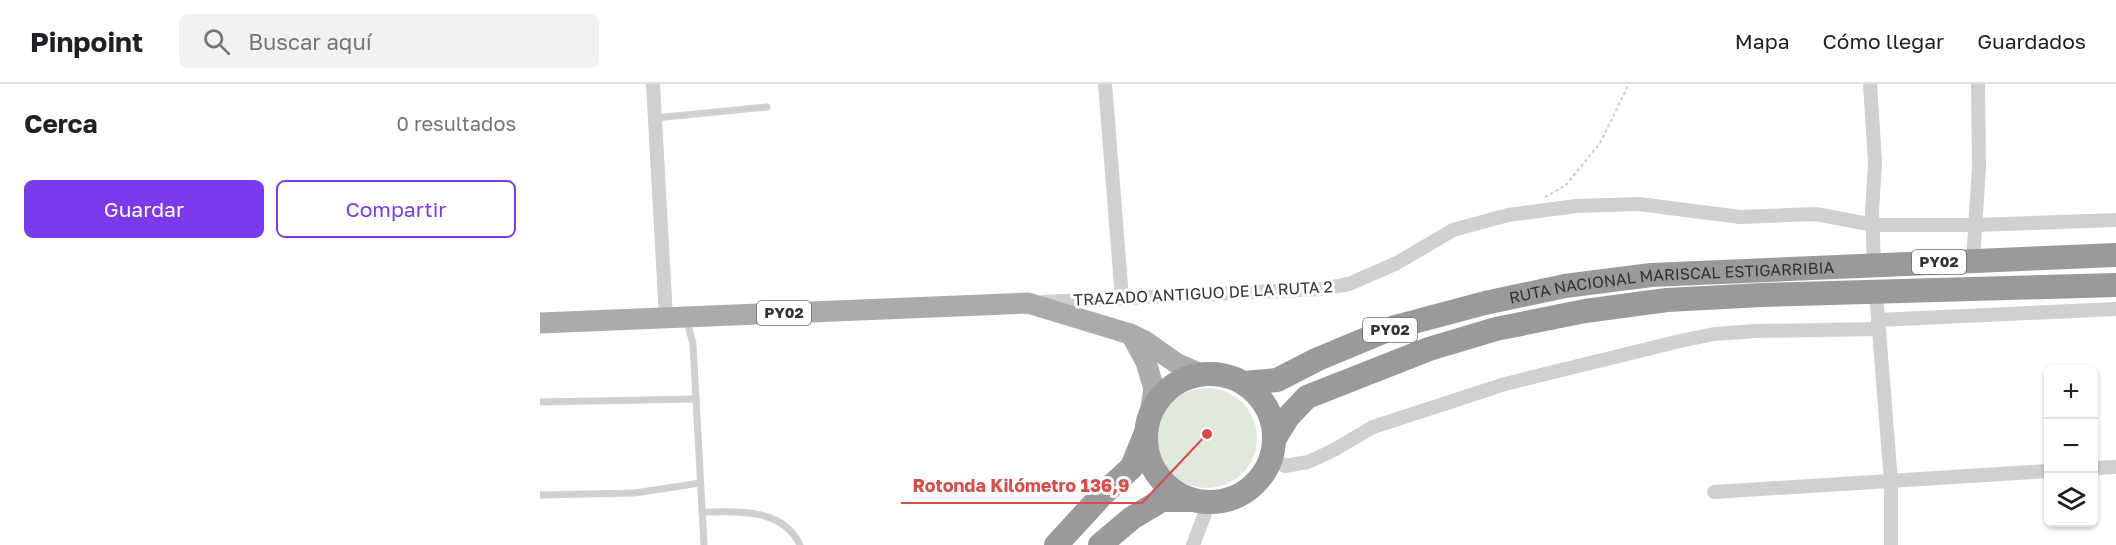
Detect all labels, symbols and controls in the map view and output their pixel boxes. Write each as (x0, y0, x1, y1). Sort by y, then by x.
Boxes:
search box (179, 14, 599, 68)
text: Pinpoint (30, 25, 143, 58)
icon: search (200, 25, 233, 58)
text: Buscar aquí (248, 28, 372, 55)
text: Mapa (1735, 28, 1790, 54)
text: Cómo llegar (1823, 28, 1944, 54)
text: Guardados (1977, 28, 2086, 54)
text: Cerca (24, 108, 98, 139)
text: 0 resultados (397, 111, 516, 135)
button: Guardar (24, 180, 264, 238)
button: Compartir (276, 180, 516, 238)
road number: PY02 (1912, 250, 1966, 274)
street label: RUTA NACIONAL MARISCAL ESTIGARRIBIA (1507, 257, 1835, 308)
street label: TRAZADO ANTIGUO DE LA RUTA 2 (1073, 276, 1333, 310)
road number: PY02 (757, 301, 811, 325)
road number: PY02 (1363, 318, 1417, 342)
map controls (2044, 365, 2098, 527)
button: + (2044, 365, 2098, 419)
button: − (2044, 419, 2098, 473)
callout: Rotonda Kilómetro 136,9 (901, 467, 1142, 503)
button: layers (2044, 473, 2098, 527)
text: Rotonda Kilómetro 136,9 (913, 474, 1129, 496)

